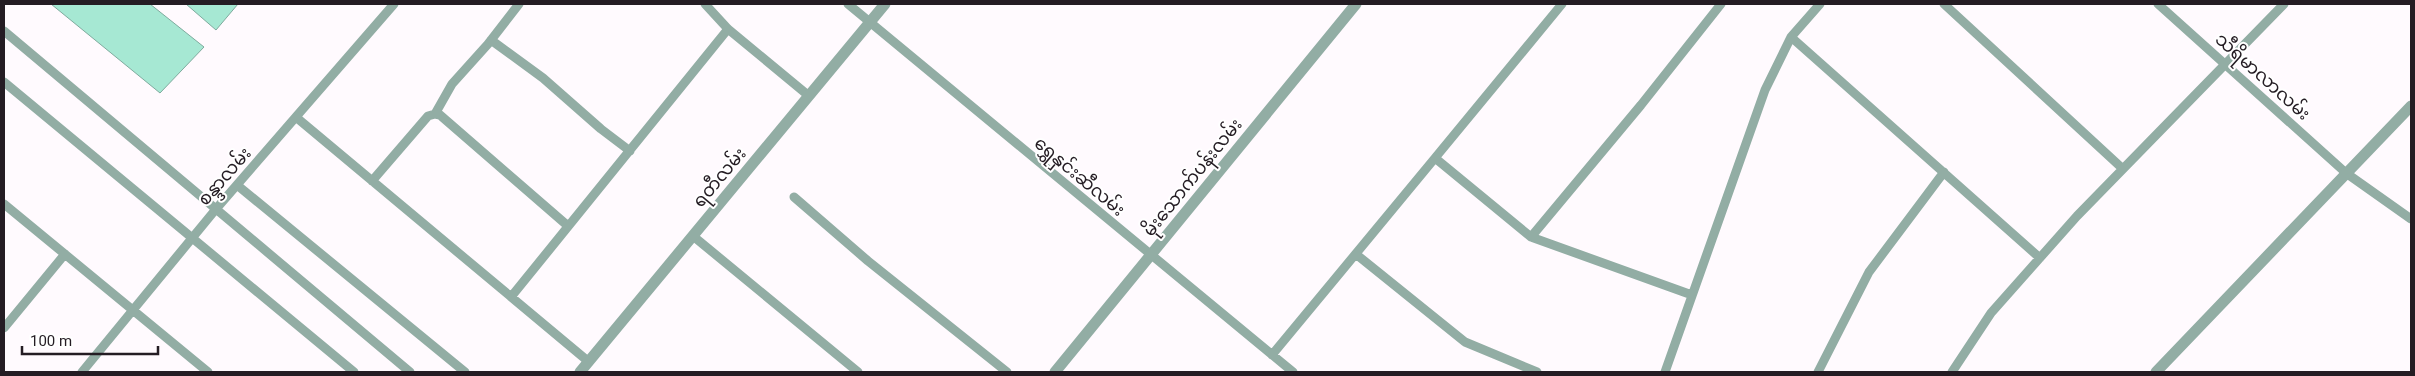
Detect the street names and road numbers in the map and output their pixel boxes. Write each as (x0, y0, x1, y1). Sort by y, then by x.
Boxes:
street label: သီရိမာလာလမ်း (2208, 26, 2317, 128)
street label: မိုးသောက်ပန်းလမ်း (1136, 112, 1250, 243)
street label: ရွှေနှင်းဆီလမ်း (1027, 130, 1131, 224)
street label: စန္ဒာလမ်း (191, 141, 259, 213)
street label: ရတီလမ်း (686, 141, 754, 214)

